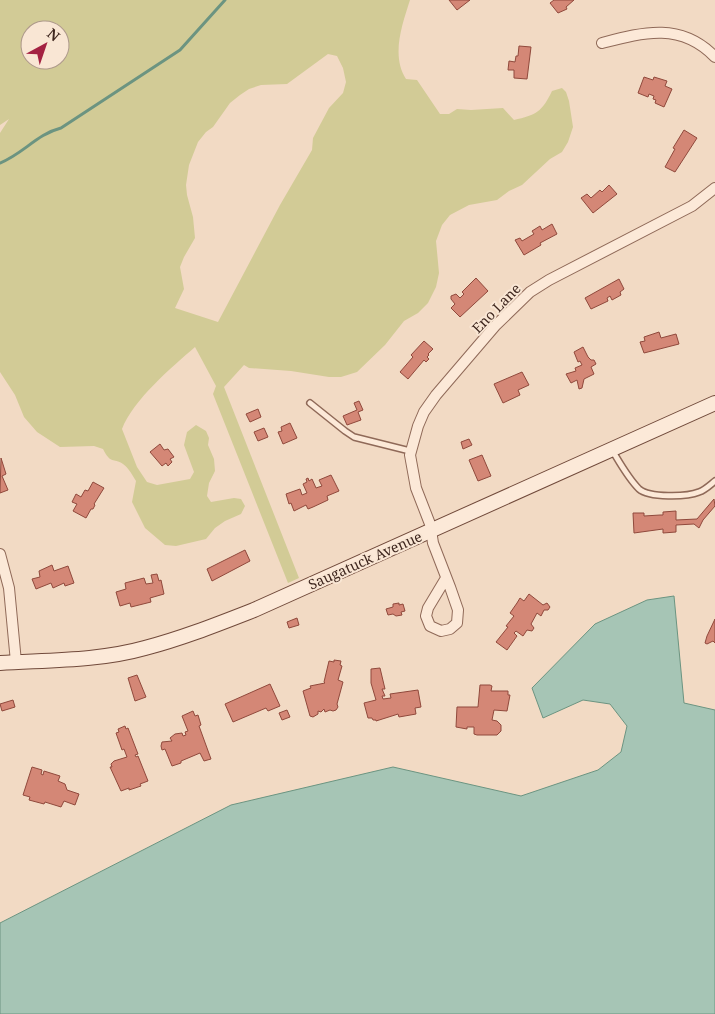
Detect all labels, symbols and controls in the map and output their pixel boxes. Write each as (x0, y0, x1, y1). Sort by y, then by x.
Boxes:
north arrow (20, 20, 70, 70)
text: N (43, 24, 64, 45)
street label: Eno Lane (467, 279, 525, 337)
street label: Saugatuck Avenue (305, 526, 425, 594)

